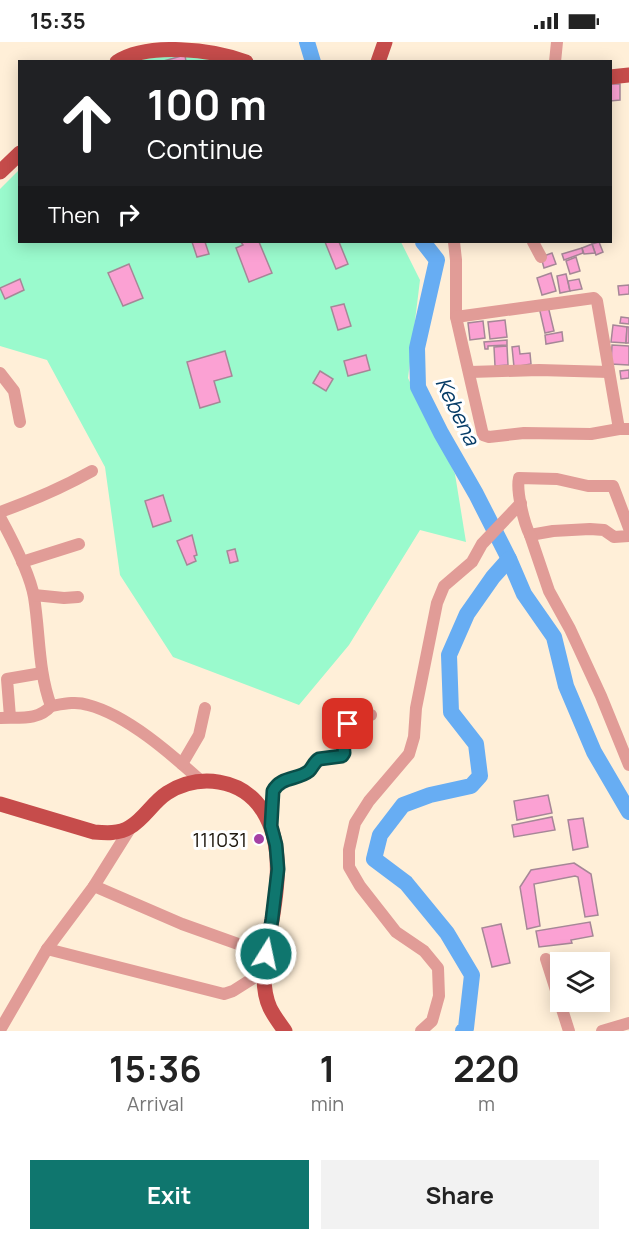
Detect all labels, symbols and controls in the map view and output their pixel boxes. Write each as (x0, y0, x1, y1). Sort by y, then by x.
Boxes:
text: 15:35 (30, 6, 86, 36)
text: 100 m (147, 75, 267, 133)
icon: ahead (48, 84, 126, 162)
text: Continue (147, 130, 263, 167)
icon: right (112, 198, 145, 231)
text: Then (48, 200, 100, 230)
water label: Kebena (430, 372, 487, 451)
pin (322, 698, 373, 749)
icon: arrive (331, 707, 364, 740)
place label: 111031 (193, 826, 247, 853)
marker: 111031 (252, 832, 266, 846)
position arrow (234, 922, 298, 986)
map controls (550, 952, 610, 1012)
button: layers (550, 952, 610, 1012)
text: 15:36 (109, 1044, 202, 1093)
text: 1 (320, 1044, 335, 1093)
text: 220 (453, 1044, 520, 1093)
text: Arrival (127, 1090, 184, 1117)
text: min (311, 1090, 344, 1117)
text: m (478, 1090, 495, 1117)
button: Exit (30, 1160, 309, 1229)
button: Share (321, 1160, 599, 1229)

